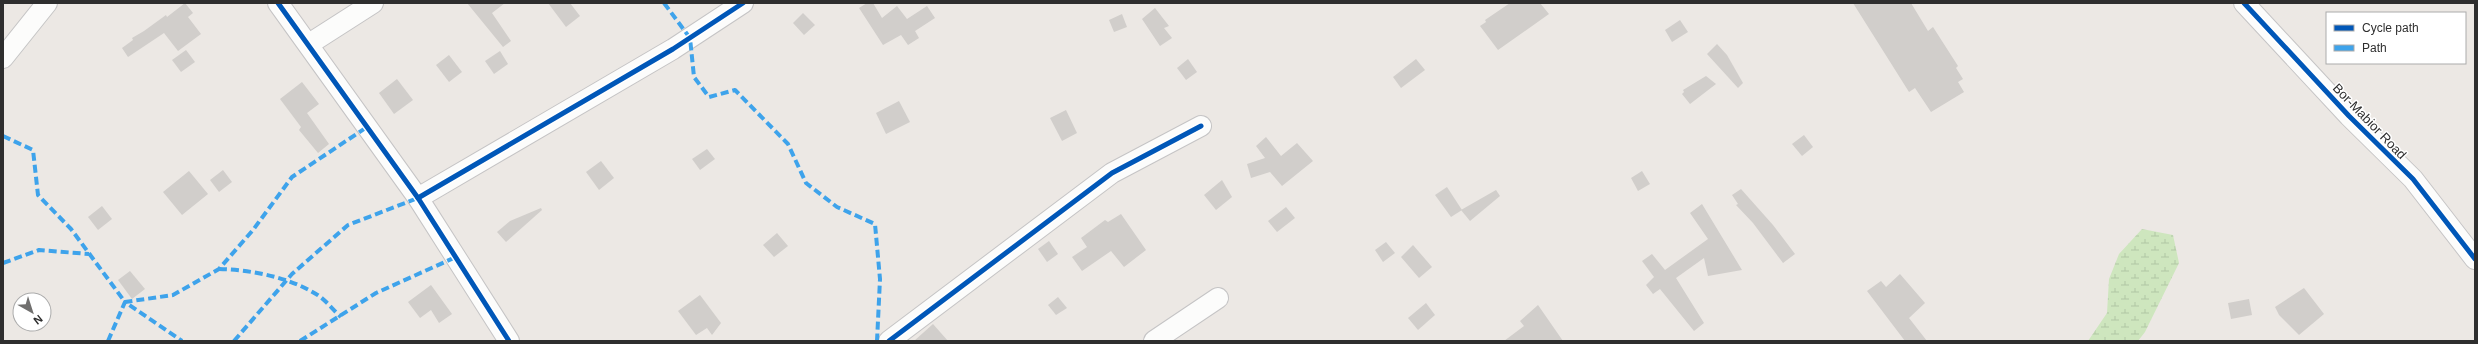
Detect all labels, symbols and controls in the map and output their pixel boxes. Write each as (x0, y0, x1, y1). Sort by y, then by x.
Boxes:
legend (2326, 12, 2466, 64)
text: Cycle path (2362, 21, 2419, 35)
text: Path (2362, 41, 2387, 55)
street label: Bor-Mabior Road (2330, 81, 2409, 162)
north arrow (12, 292, 52, 332)
text: N (31, 313, 45, 327)

